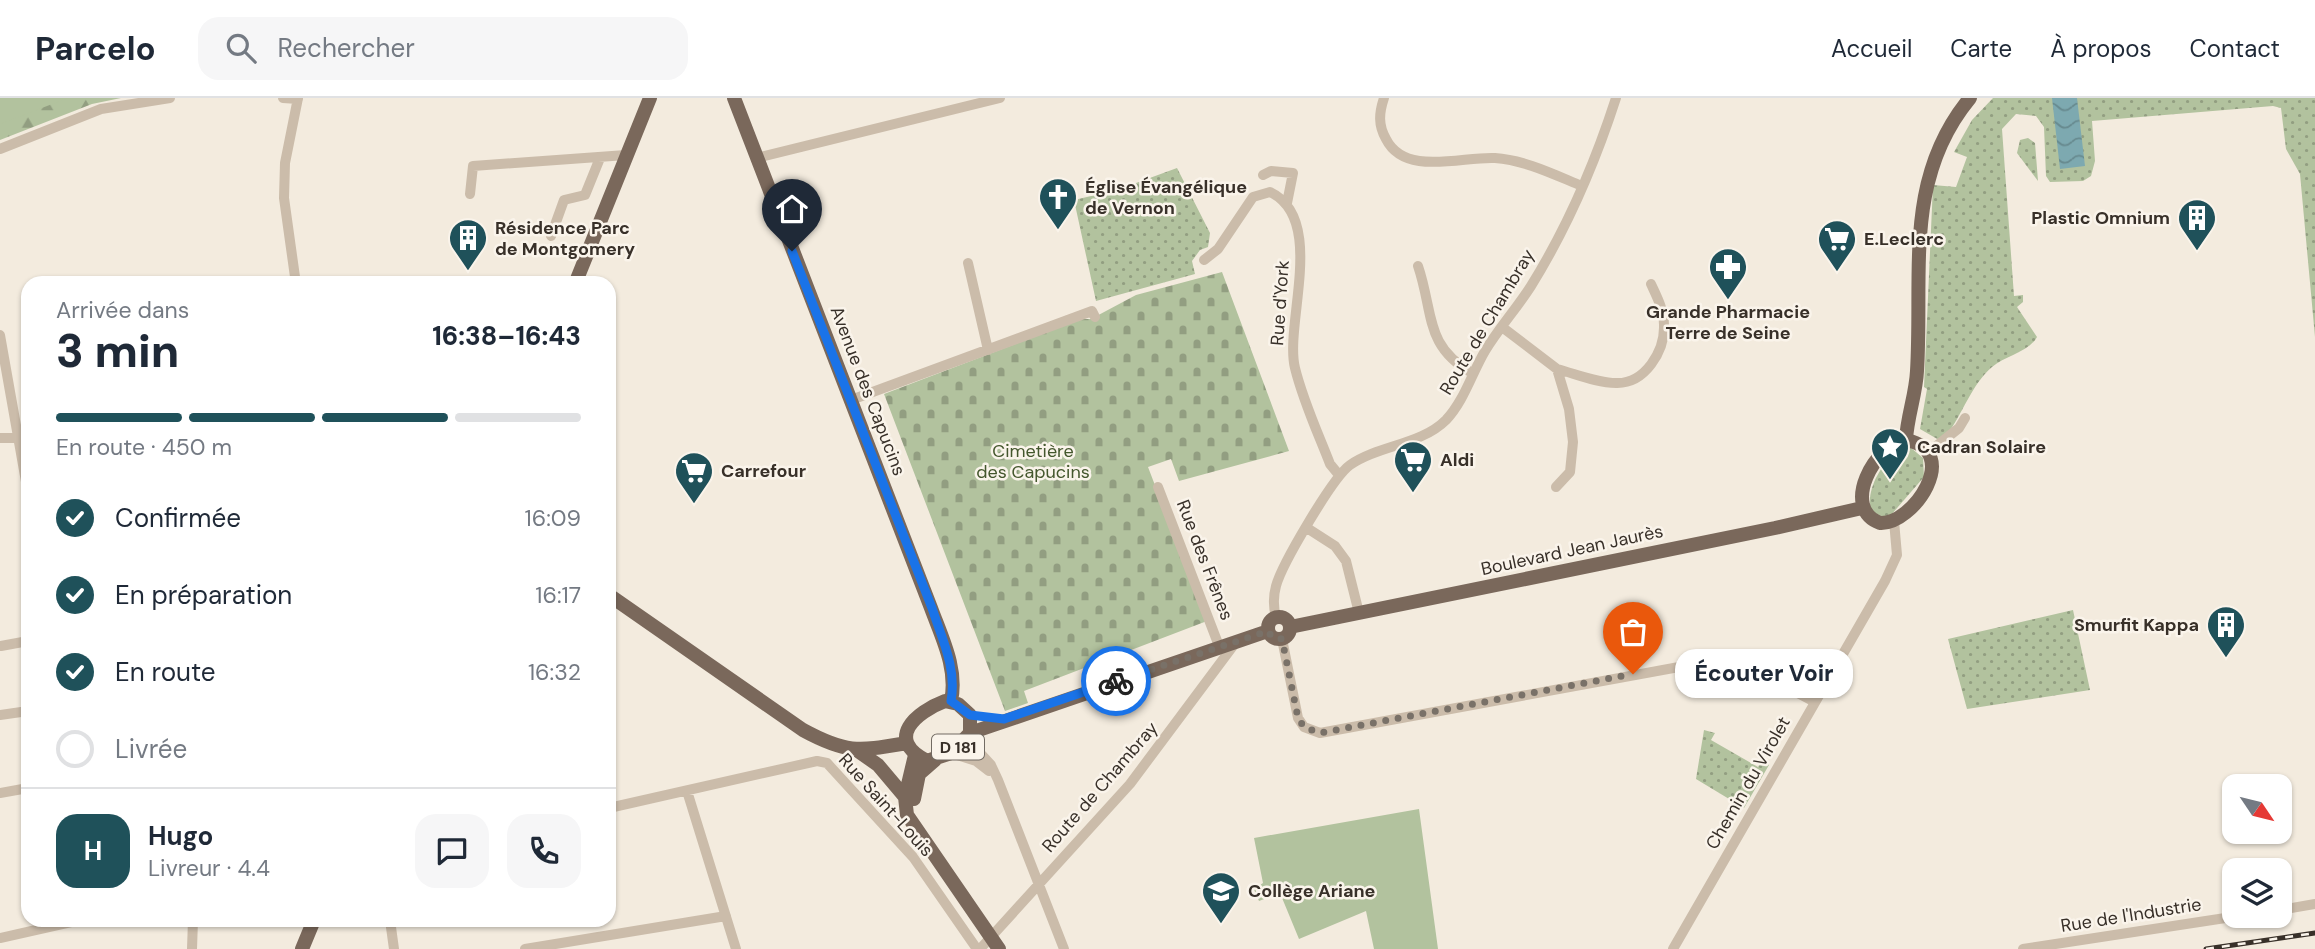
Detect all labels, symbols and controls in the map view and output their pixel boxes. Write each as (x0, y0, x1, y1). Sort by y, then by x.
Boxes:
search box (198, 17, 688, 80)
text: Parcelo (35, 27, 156, 70)
icon: search (222, 29, 260, 67)
text: Rechercher (278, 31, 415, 65)
text: Accueil (1831, 33, 1912, 64)
text: Carte (1950, 33, 2012, 64)
text: À propos (2050, 33, 2152, 64)
text: Contact (2190, 33, 2280, 64)
place label: Église Évangélique de Vernon (1085, 175, 1247, 220)
church icon: Église Évangélique de Vernon (1037, 176, 1079, 231)
pin (762, 179, 822, 251)
icon: home (773, 190, 811, 228)
building icon: Plastic Omnium (2176, 197, 2218, 252)
place label: Plastic Omnium (2031, 206, 2170, 230)
place label: Résidence Parc de Montgomery (495, 216, 635, 261)
building icon: Résidence Parc de Montgomery (447, 217, 489, 272)
supermarket icon: E.Leclerc (1816, 218, 1858, 273)
place label: E.Leclerc (1864, 227, 1944, 251)
street label: Route de Chambray (1434, 245, 1540, 399)
pharmacy icon: Grande Pharmacie Terre de Seine (1707, 246, 1749, 301)
street label: Rue d'York (1265, 260, 1295, 346)
text: Arrivée dans (56, 295, 189, 325)
place label: Grande Pharmacie Terre de Seine (1646, 300, 1810, 345)
street label: Avenue des Capucins (825, 303, 911, 479)
text: 16:38–16:43 (432, 319, 581, 353)
text: 3 min (56, 321, 179, 381)
place icon: Cadran Solaire (1869, 426, 1911, 481)
text: En route · 450 m (56, 432, 232, 462)
place label: Cadran Solaire (1917, 435, 2046, 459)
park label: Cimetière des Capucins (976, 439, 1090, 484)
supermarket icon: Aldi (1392, 439, 1434, 494)
place label: Aldi (1440, 448, 1474, 472)
supermarket icon: Carrefour (673, 450, 715, 505)
place label: Carrefour (721, 459, 806, 483)
street label: Rue des Frênes (1171, 496, 1239, 624)
icon: check (56, 499, 94, 537)
text: Confirmée (115, 501, 241, 535)
text: 16:09 (525, 503, 581, 533)
street label: Boulevard Jean Jaurès (1479, 519, 1665, 581)
icon: check (56, 576, 94, 614)
text: En préparation (115, 578, 292, 612)
text: 16:17 (535, 580, 581, 610)
pin (1603, 602, 1663, 674)
building icon: Smurfit Kappa (2205, 604, 2247, 659)
icon: bag (1614, 613, 1652, 651)
place label: Smurfit Kappa (2074, 613, 2199, 637)
courier (1081, 646, 1151, 716)
callout: Écouter Voir (1675, 650, 1854, 698)
icon: check (56, 653, 94, 691)
text: En route (115, 655, 216, 689)
text: 16:32 (528, 657, 581, 687)
text: Écouter Voir (1694, 658, 1834, 688)
icon: bike (1097, 662, 1135, 700)
street label: Chemin du Virolet (1700, 712, 1796, 854)
street label: Route de Chambray (1037, 717, 1163, 857)
text: Livrée (115, 732, 187, 766)
road number: D 181 (932, 734, 984, 760)
street label: Rue Saint-Louis (833, 748, 939, 862)
north arrow (2222, 774, 2292, 844)
map controls (2222, 774, 2292, 928)
button: chat (415, 814, 489, 888)
button: phone (507, 814, 581, 888)
text: Hugo (148, 819, 213, 853)
text: H (84, 834, 102, 868)
text: Livreur · 4.4 (148, 853, 270, 883)
button: layers (2222, 858, 2292, 928)
school or university icon: Collège Ariane (1200, 870, 1242, 925)
place label: Collège Ariane (1248, 879, 1376, 903)
street label: Rue de l'Industrie (2059, 892, 2203, 938)

